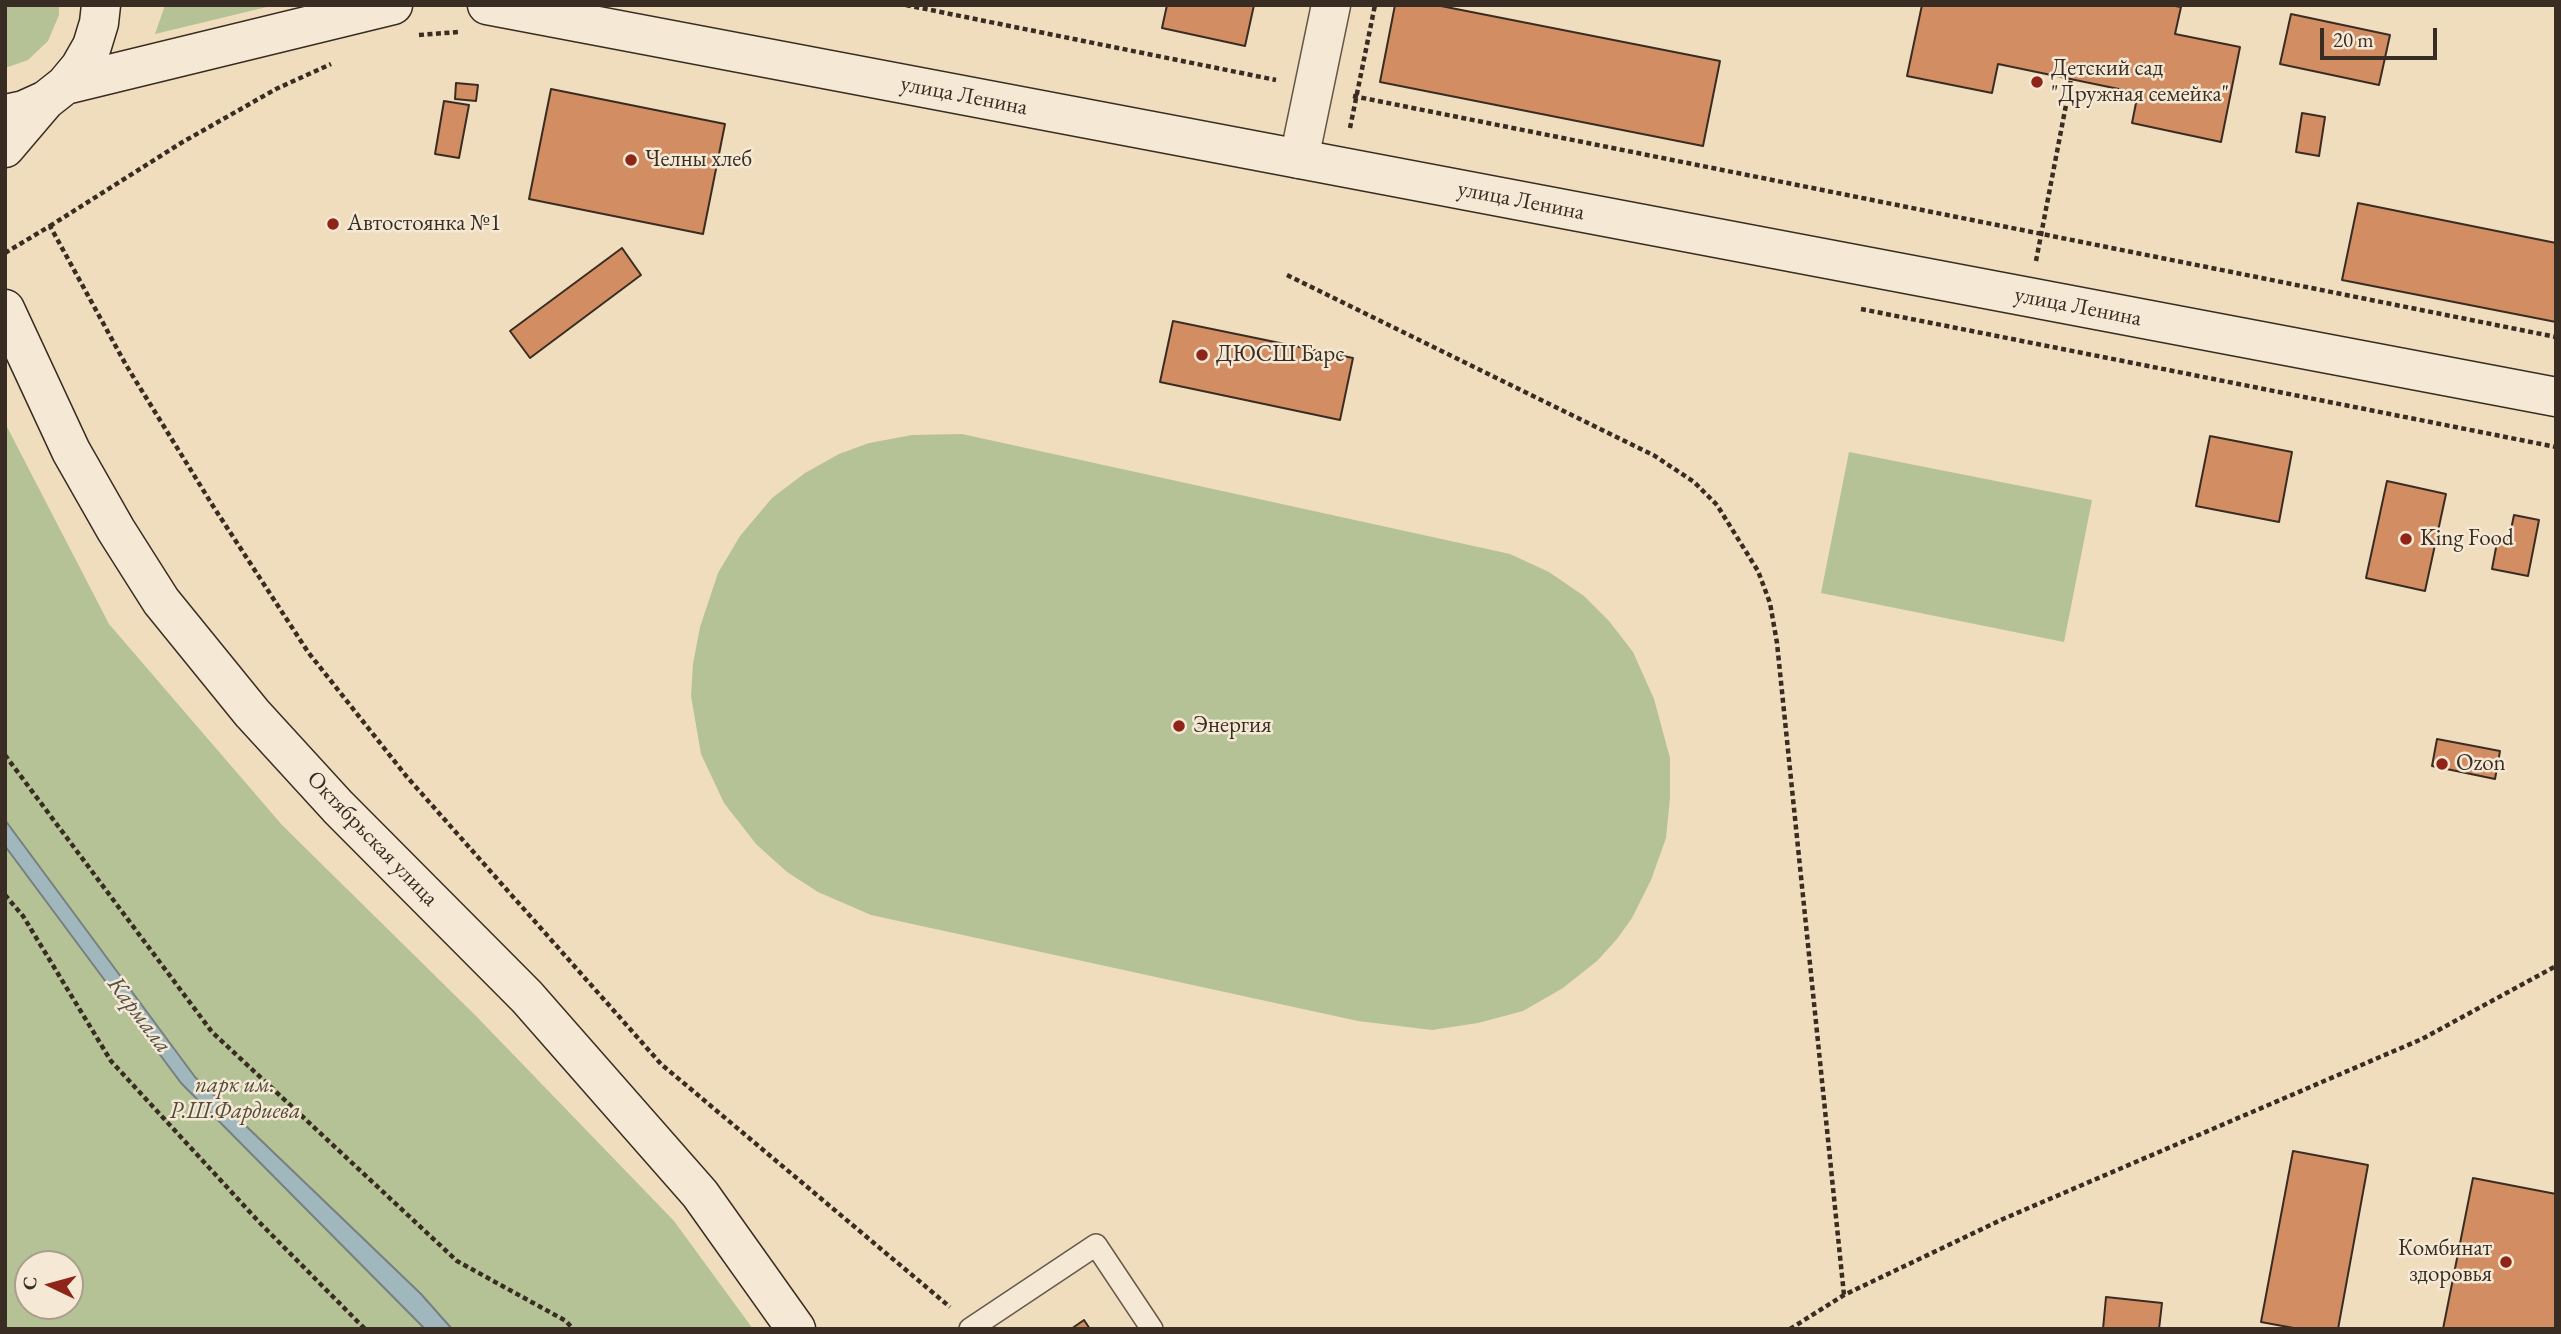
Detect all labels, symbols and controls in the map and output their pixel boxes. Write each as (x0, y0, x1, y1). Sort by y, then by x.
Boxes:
scale bar (2323, 14, 2440, 58)
text: 20 m (2333, 26, 2374, 53)
place label: Детский сад "Дружная семейка" (2051, 55, 2229, 109)
street label: улица Ленина (898, 70, 1030, 122)
marker: Детский сад "Дружная семейка" (2029, 74, 2045, 90)
place label: Челны хлеб (645, 146, 752, 174)
marker: Челны хлеб (623, 152, 639, 168)
street label: улица Ленина (1455, 175, 1587, 227)
place label: Автостоянка №1 (347, 210, 501, 238)
marker: Автостоянка №1 (325, 216, 341, 232)
street label: улица Ленина (2012, 281, 2144, 333)
place label: ДЮСШ Барс (1216, 341, 1345, 369)
marker: ДЮСШ Барс (1194, 347, 1210, 363)
place label: King Food (2420, 525, 2514, 553)
marker: King Food (2398, 531, 2414, 547)
place label: Энергия (1193, 712, 1271, 740)
marker: Энергия (1171, 718, 1187, 734)
place label: Ozon (2456, 750, 2506, 778)
marker: Ozon (2434, 756, 2450, 772)
street label: Октябрьская улица (301, 766, 443, 912)
water label: Кармала (101, 971, 177, 1059)
park label: парк им. Р.Ш.Фардиева (170, 1072, 300, 1126)
place label: Комбинат здоровья (2398, 1235, 2492, 1289)
north arrow (14, 1250, 84, 1320)
marker: Комбинат здоровья (2498, 1254, 2514, 1270)
text: С (17, 1276, 43, 1291)

